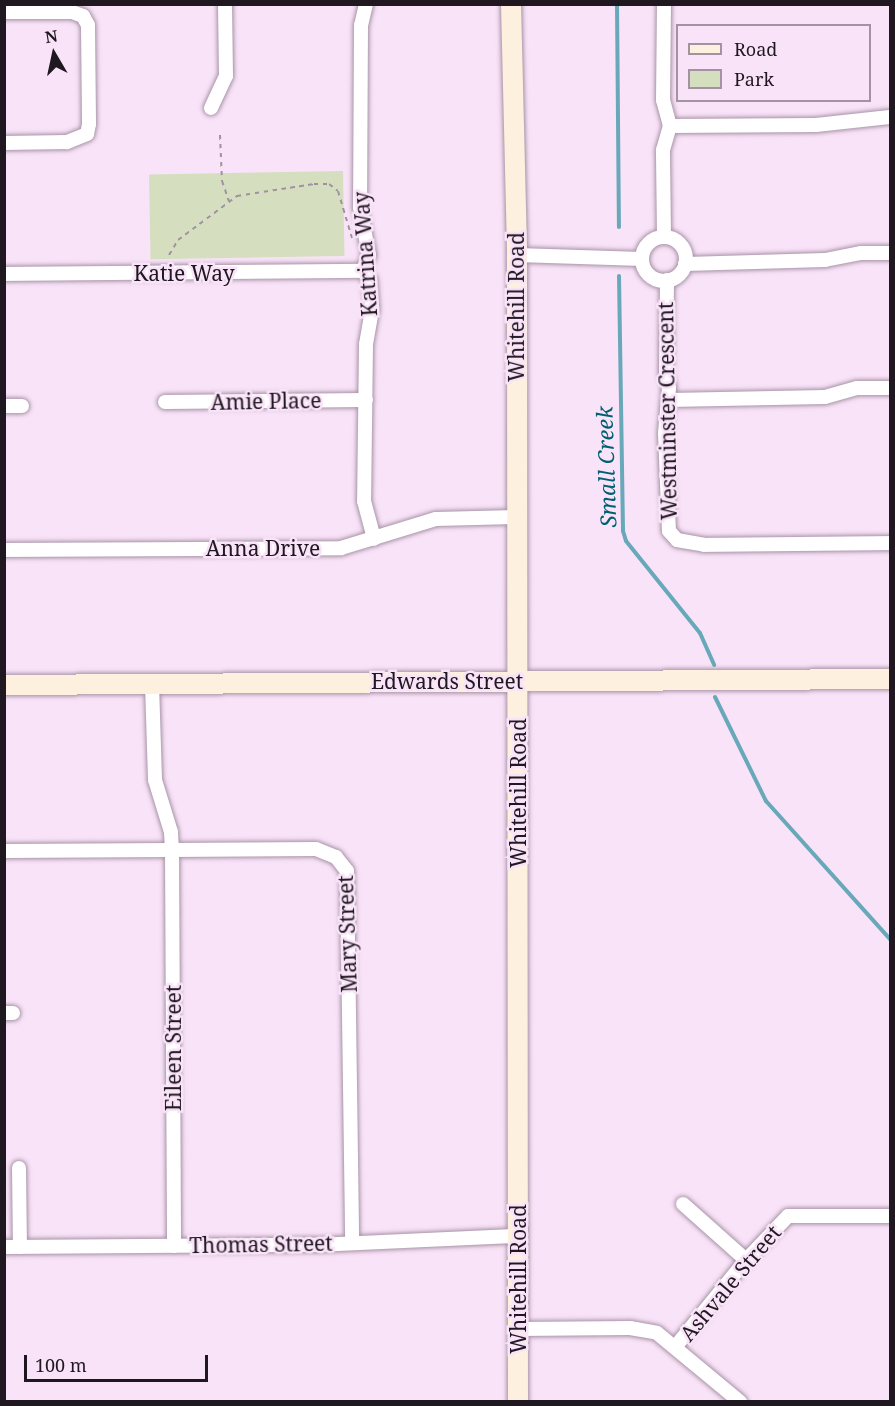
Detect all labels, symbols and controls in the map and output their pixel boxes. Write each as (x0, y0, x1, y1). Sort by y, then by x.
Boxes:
north arrow (24, 24, 84, 84)
text: N (43, 24, 59, 48)
legend (676, 24, 871, 102)
text: Road (734, 37, 777, 61)
text: Park (734, 67, 774, 91)
street label: Katrina Way (348, 191, 382, 317)
street label: Whitehill Road (503, 232, 529, 382)
street label: Katie Way (133, 260, 235, 286)
street label: Westminster Crescent (652, 302, 682, 520)
street label: Amie Place (210, 387, 322, 415)
water label: Small Creek (591, 406, 621, 528)
street label: Anna Drive (206, 535, 320, 561)
street label: Edwards Street (371, 668, 523, 694)
street label: Whitehill Road (505, 718, 531, 868)
street label: Mary Street (332, 875, 362, 993)
street label: Eileen Street (160, 985, 186, 1111)
street label: Whitehill Road (505, 1204, 531, 1354)
street label: Ashvale Street (674, 1220, 786, 1346)
street label: Thomas Street (189, 1230, 333, 1258)
scale bar (27, 1343, 212, 1381)
text: 100 m (35, 1353, 87, 1377)

